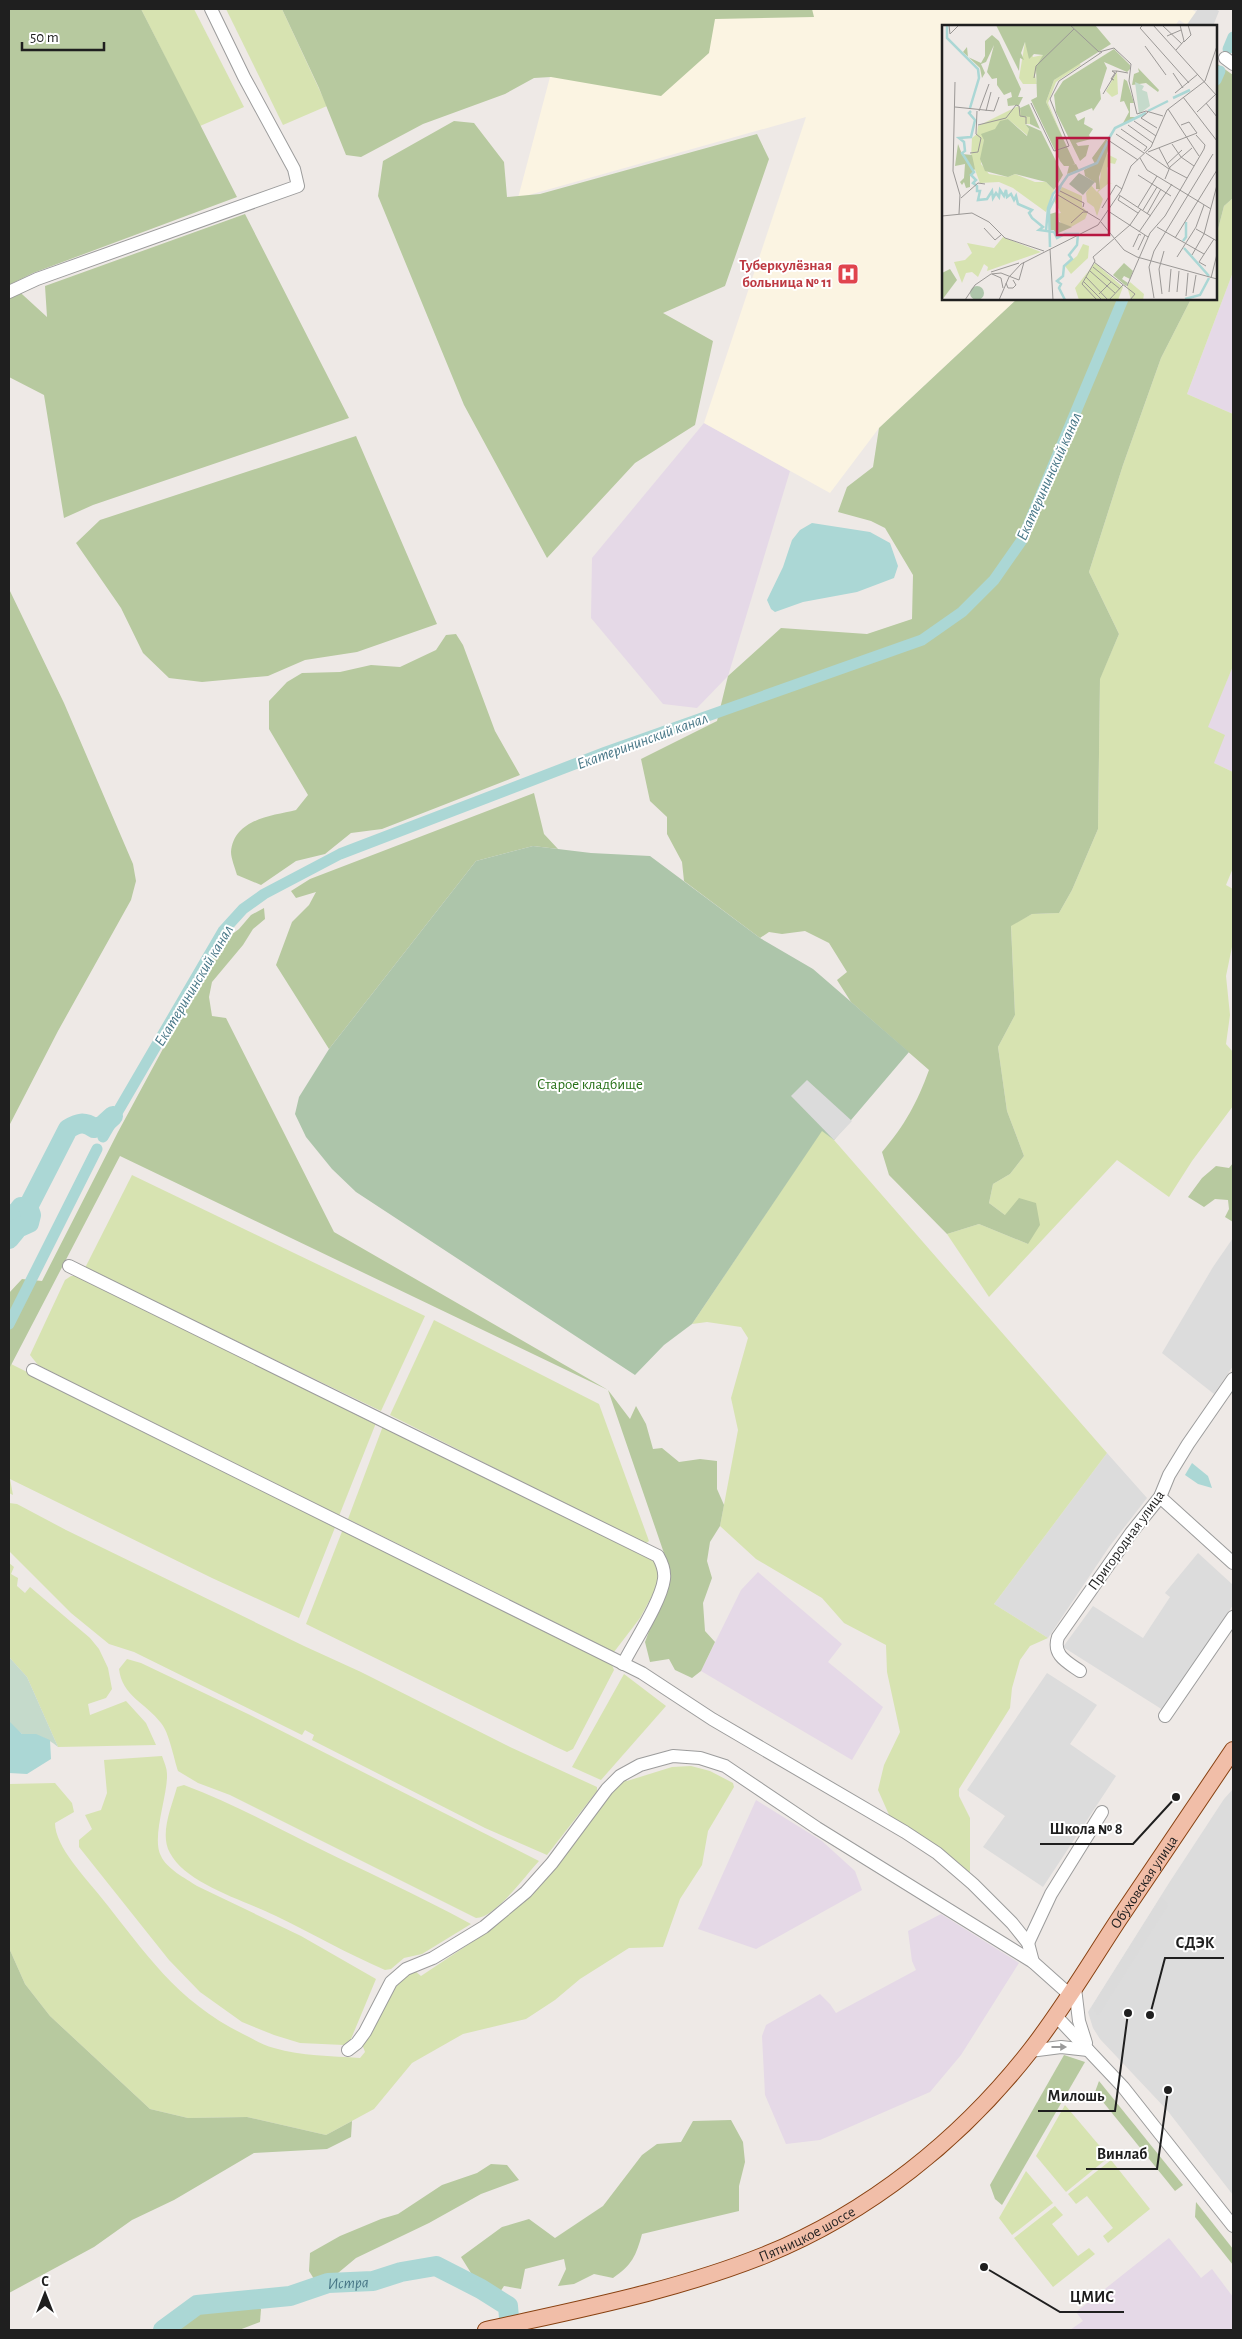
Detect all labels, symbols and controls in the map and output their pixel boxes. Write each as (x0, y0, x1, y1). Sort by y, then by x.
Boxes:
scale bar (22, 20, 105, 52)
inset map (942, 25, 1217, 300)
text: 50 m (30, 30, 59, 45)
place label: Туберкулёзная больница № 11 (739, 258, 832, 290)
hospital icon: Туберкулёзная больница № 11 (836, 262, 860, 286)
water label: Екатерининский канал (1014, 410, 1085, 543)
water label: Екатерининский канал (575, 710, 710, 773)
water label: Екатерининский канал (151, 922, 237, 1049)
park label: Старое кладбище (537, 1077, 643, 1092)
street label: Пригородная улица (1085, 1487, 1168, 1593)
callout: Школа № 8 (1040, 1813, 1133, 1844)
text: Школа № 8 (1049, 1821, 1123, 1837)
street label: Обуховская улица (1108, 1833, 1181, 1932)
callout: СДЭК (1165, 1927, 1224, 1958)
text: СДЭК (1176, 1935, 1215, 1951)
one-way arrow (1052, 2043, 1068, 2051)
callout: Милошь (1038, 2080, 1115, 2111)
text: Милошь (1048, 2088, 1105, 2104)
callout: Винлаб (1086, 2138, 1157, 2169)
text: Винлаб (1097, 2146, 1147, 2162)
street label: Пятницкое шоссе (757, 2204, 858, 2265)
north arrow (20, 2269, 70, 2319)
water label: Истра (327, 2274, 369, 2292)
text: С (41, 2275, 49, 2289)
callout: ЦМИС (1060, 2281, 1124, 2312)
text: ЦМИС (1070, 2289, 1114, 2305)

